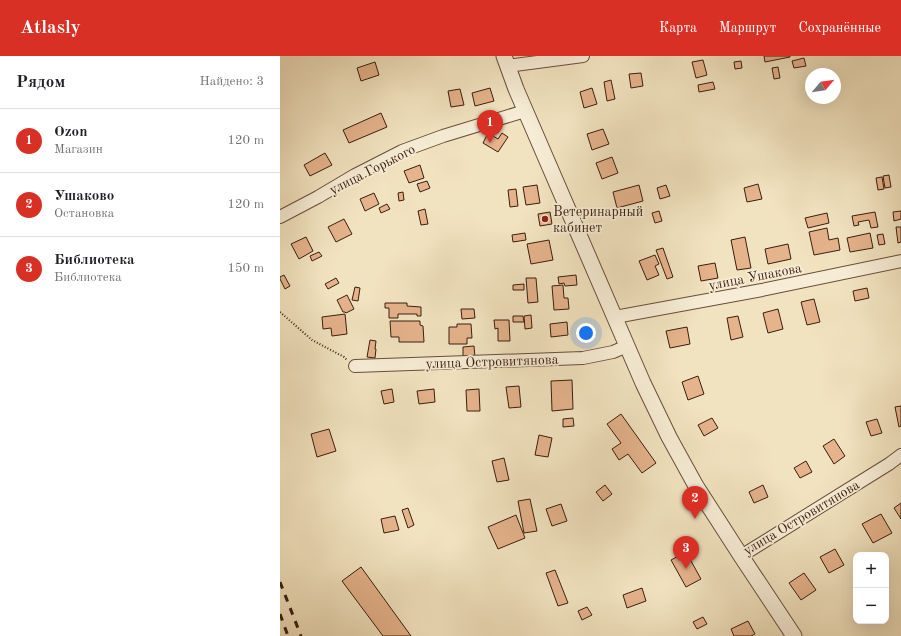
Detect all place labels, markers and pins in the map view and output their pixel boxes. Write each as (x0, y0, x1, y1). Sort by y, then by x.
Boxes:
pin: 1 (477, 110, 503, 143)
place label: Ветеринарный кабинет (553, 205, 643, 235)
marker: Ветеринарный кабинет (540, 214, 550, 224)
pin: 2 (682, 486, 708, 519)
pin: 3 (673, 536, 699, 569)

